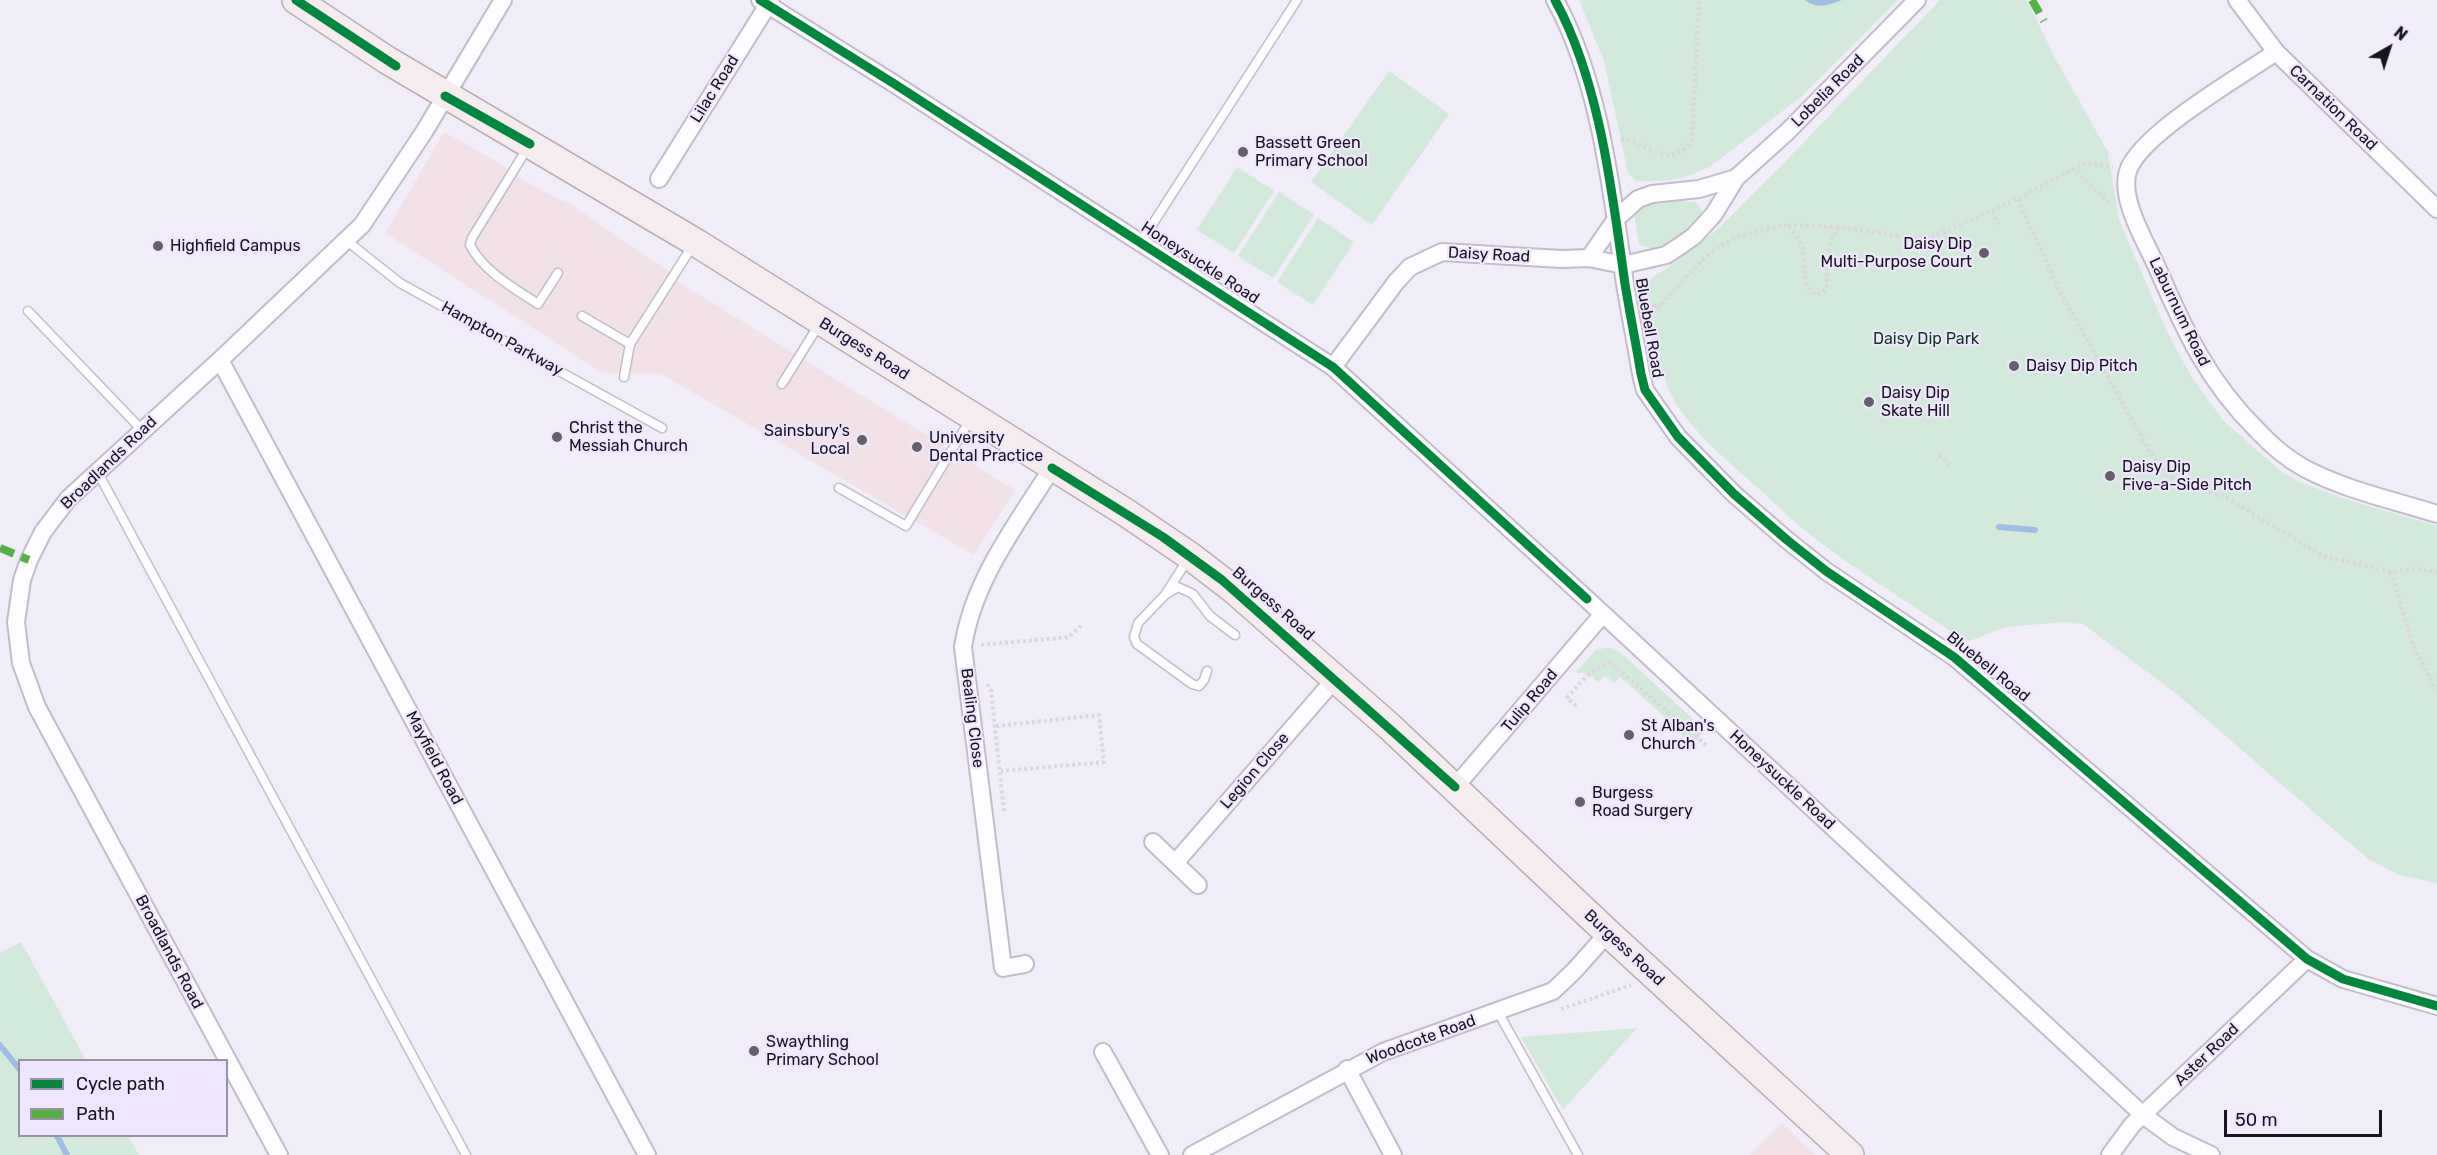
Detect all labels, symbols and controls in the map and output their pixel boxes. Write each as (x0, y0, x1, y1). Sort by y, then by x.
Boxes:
north arrow (2359, 18, 2419, 78)
text: N (2390, 23, 2411, 45)
street label: Lobelia Road (1788, 51, 1868, 131)
street label: Lilac Road (687, 52, 743, 126)
street label: Carnation Road (2285, 61, 2381, 155)
place label: Bassett Green Primary School (1255, 133, 1368, 171)
marker: Bassett Green Primary School (1236, 145, 1250, 159)
street label: Honeysuckle Road (1137, 218, 1263, 308)
place label: Daisy Dip Multi-Purpose Court (1820, 234, 1972, 272)
place label: Highfield Campus (170, 236, 301, 256)
marker: Highfield Campus (151, 239, 165, 253)
street label: Daisy Road (1447, 243, 1531, 267)
marker: Daisy Dip Multi-Purpose Court (1977, 246, 1991, 260)
street label: Laburnum Road (2144, 255, 2214, 369)
street label: Bluebell Road (1631, 276, 1667, 380)
street label: Hampton Parkway (438, 298, 566, 380)
street label: Burgess Road (815, 314, 913, 384)
park label: Daisy Dip Park (1873, 329, 1979, 349)
place label: Daisy Dip Pitch (2026, 356, 2138, 376)
marker: Daisy Dip Pitch (2007, 359, 2021, 373)
place label: Daisy Dip Skate Hill (1881, 383, 1950, 421)
marker: Daisy Dip Skate Hill (1862, 395, 1876, 409)
street label: Broadlands Road (57, 412, 161, 514)
place label: Christ the Messiah Church (569, 418, 688, 456)
place label: Sainsbury's Local (764, 421, 850, 459)
place label: University Dental Practice (929, 428, 1043, 466)
marker: Christ the Messiah Church (550, 430, 564, 444)
marker: Sainsbury's Local (855, 433, 869, 447)
marker: University Dental Practice (910, 440, 924, 454)
place label: Daisy Dip Five-a-Side Pitch (2122, 457, 2252, 495)
marker: Daisy Dip Five-a-Side Pitch (2103, 469, 2117, 483)
street label: Burgess Road (1228, 563, 1318, 645)
street label: Bluebell Road (1943, 628, 2033, 706)
street label: Tulip Road (1498, 665, 1562, 737)
street label: Bealing Close (956, 667, 988, 769)
street label: Mayfield Road (401, 708, 467, 808)
place label: St Alban's Church (1641, 716, 1715, 754)
street label: Honeysuckle Road (1725, 726, 1839, 834)
marker: St Alban's Church (1622, 728, 1636, 742)
street label: Legion Close (1217, 729, 1293, 813)
place label: Burgess Road Surgery (1592, 783, 1693, 821)
marker: Burgess Road Surgery (1573, 795, 1587, 809)
street label: Broadlands Road (131, 892, 207, 1012)
street label: Burgess Road (1580, 906, 1668, 990)
street label: Woodcote Road (1364, 1011, 1478, 1069)
street label: Aster Road (2171, 1020, 2243, 1090)
place label: Swaythling Primary School (766, 1032, 879, 1070)
marker: Swaythling Primary School (747, 1044, 761, 1058)
legend (18, 1059, 228, 1137)
text: Cycle path (76, 1073, 165, 1095)
scale bar (2227, 1098, 2384, 1136)
text: Path (76, 1103, 115, 1125)
text: 50 m (2235, 1109, 2278, 1131)

